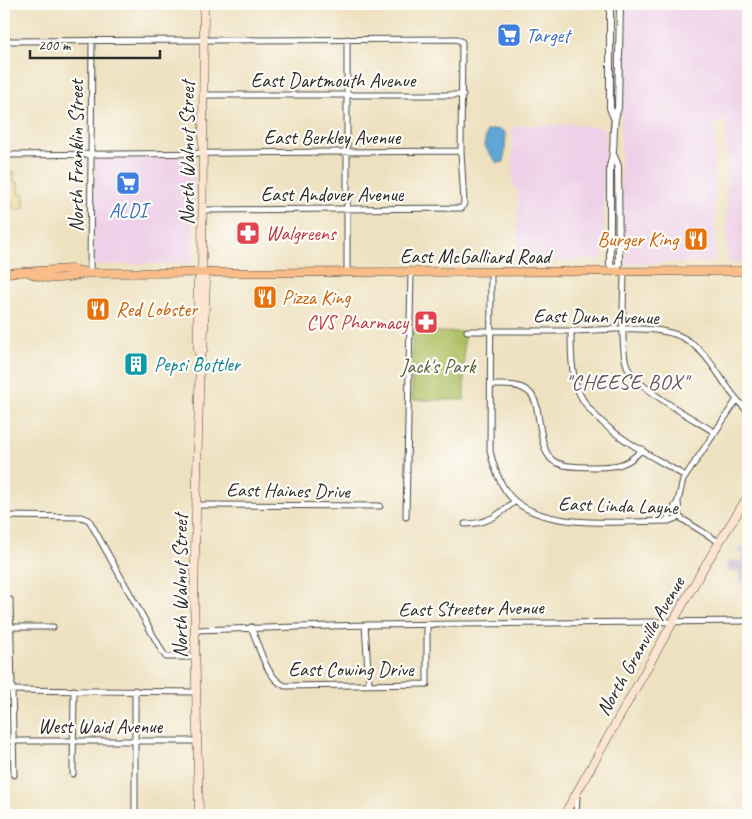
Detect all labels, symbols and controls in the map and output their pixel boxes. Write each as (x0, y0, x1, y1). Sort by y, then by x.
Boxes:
supermarket icon: Target (496, 22, 522, 48)
place label: Target (526, 23, 573, 48)
scale bar (30, 28, 160, 60)
text: 200 m (38, 36, 72, 55)
street label: East Dartmouth Avenue (251, 68, 417, 93)
street label: North Franklin Street (64, 78, 89, 232)
street label: North Walnut Street (175, 78, 200, 225)
street label: East Berkley Avenue (264, 125, 402, 150)
supermarket icon: ALDI (115, 170, 141, 196)
street label: East Andover Avenue (261, 182, 405, 207)
place label: ALDI (109, 198, 151, 223)
pharmacy icon: Walgreens (235, 220, 261, 246)
place label: Walgreens (266, 221, 338, 246)
restaurant icon: Burger King (683, 226, 709, 252)
place label: Burger King (598, 227, 680, 252)
street label: East McGalliard Road (400, 244, 553, 269)
restaurant icon: Pizza King (252, 284, 278, 310)
place label: Pizza King (282, 285, 351, 310)
restaurant icon: Red Lobster (85, 296, 111, 322)
place label: Red Lobster (116, 297, 199, 322)
street label: East Dunn Avenue (533, 303, 660, 330)
pharmacy icon: CVS Pharmacy (413, 309, 439, 335)
place label: CVS Pharmacy (307, 310, 409, 335)
building icon: Pepsi Bottler (123, 351, 149, 377)
place label: Pepsi Bottler (154, 352, 242, 377)
park label: Jack's Park (400, 354, 477, 379)
district label: "CHEESE BOX" (566, 369, 691, 395)
street label: East Haines Drive (226, 477, 351, 504)
street label: East Linda Layne (558, 491, 680, 520)
street label: North Walnut Street (168, 511, 193, 658)
street label: North Granville Avenue (591, 571, 691, 720)
street label: East Streeter Avenue (398, 595, 545, 622)
street label: East Cowing Drive (289, 657, 415, 682)
street label: West Waid Avenue (38, 714, 164, 739)

